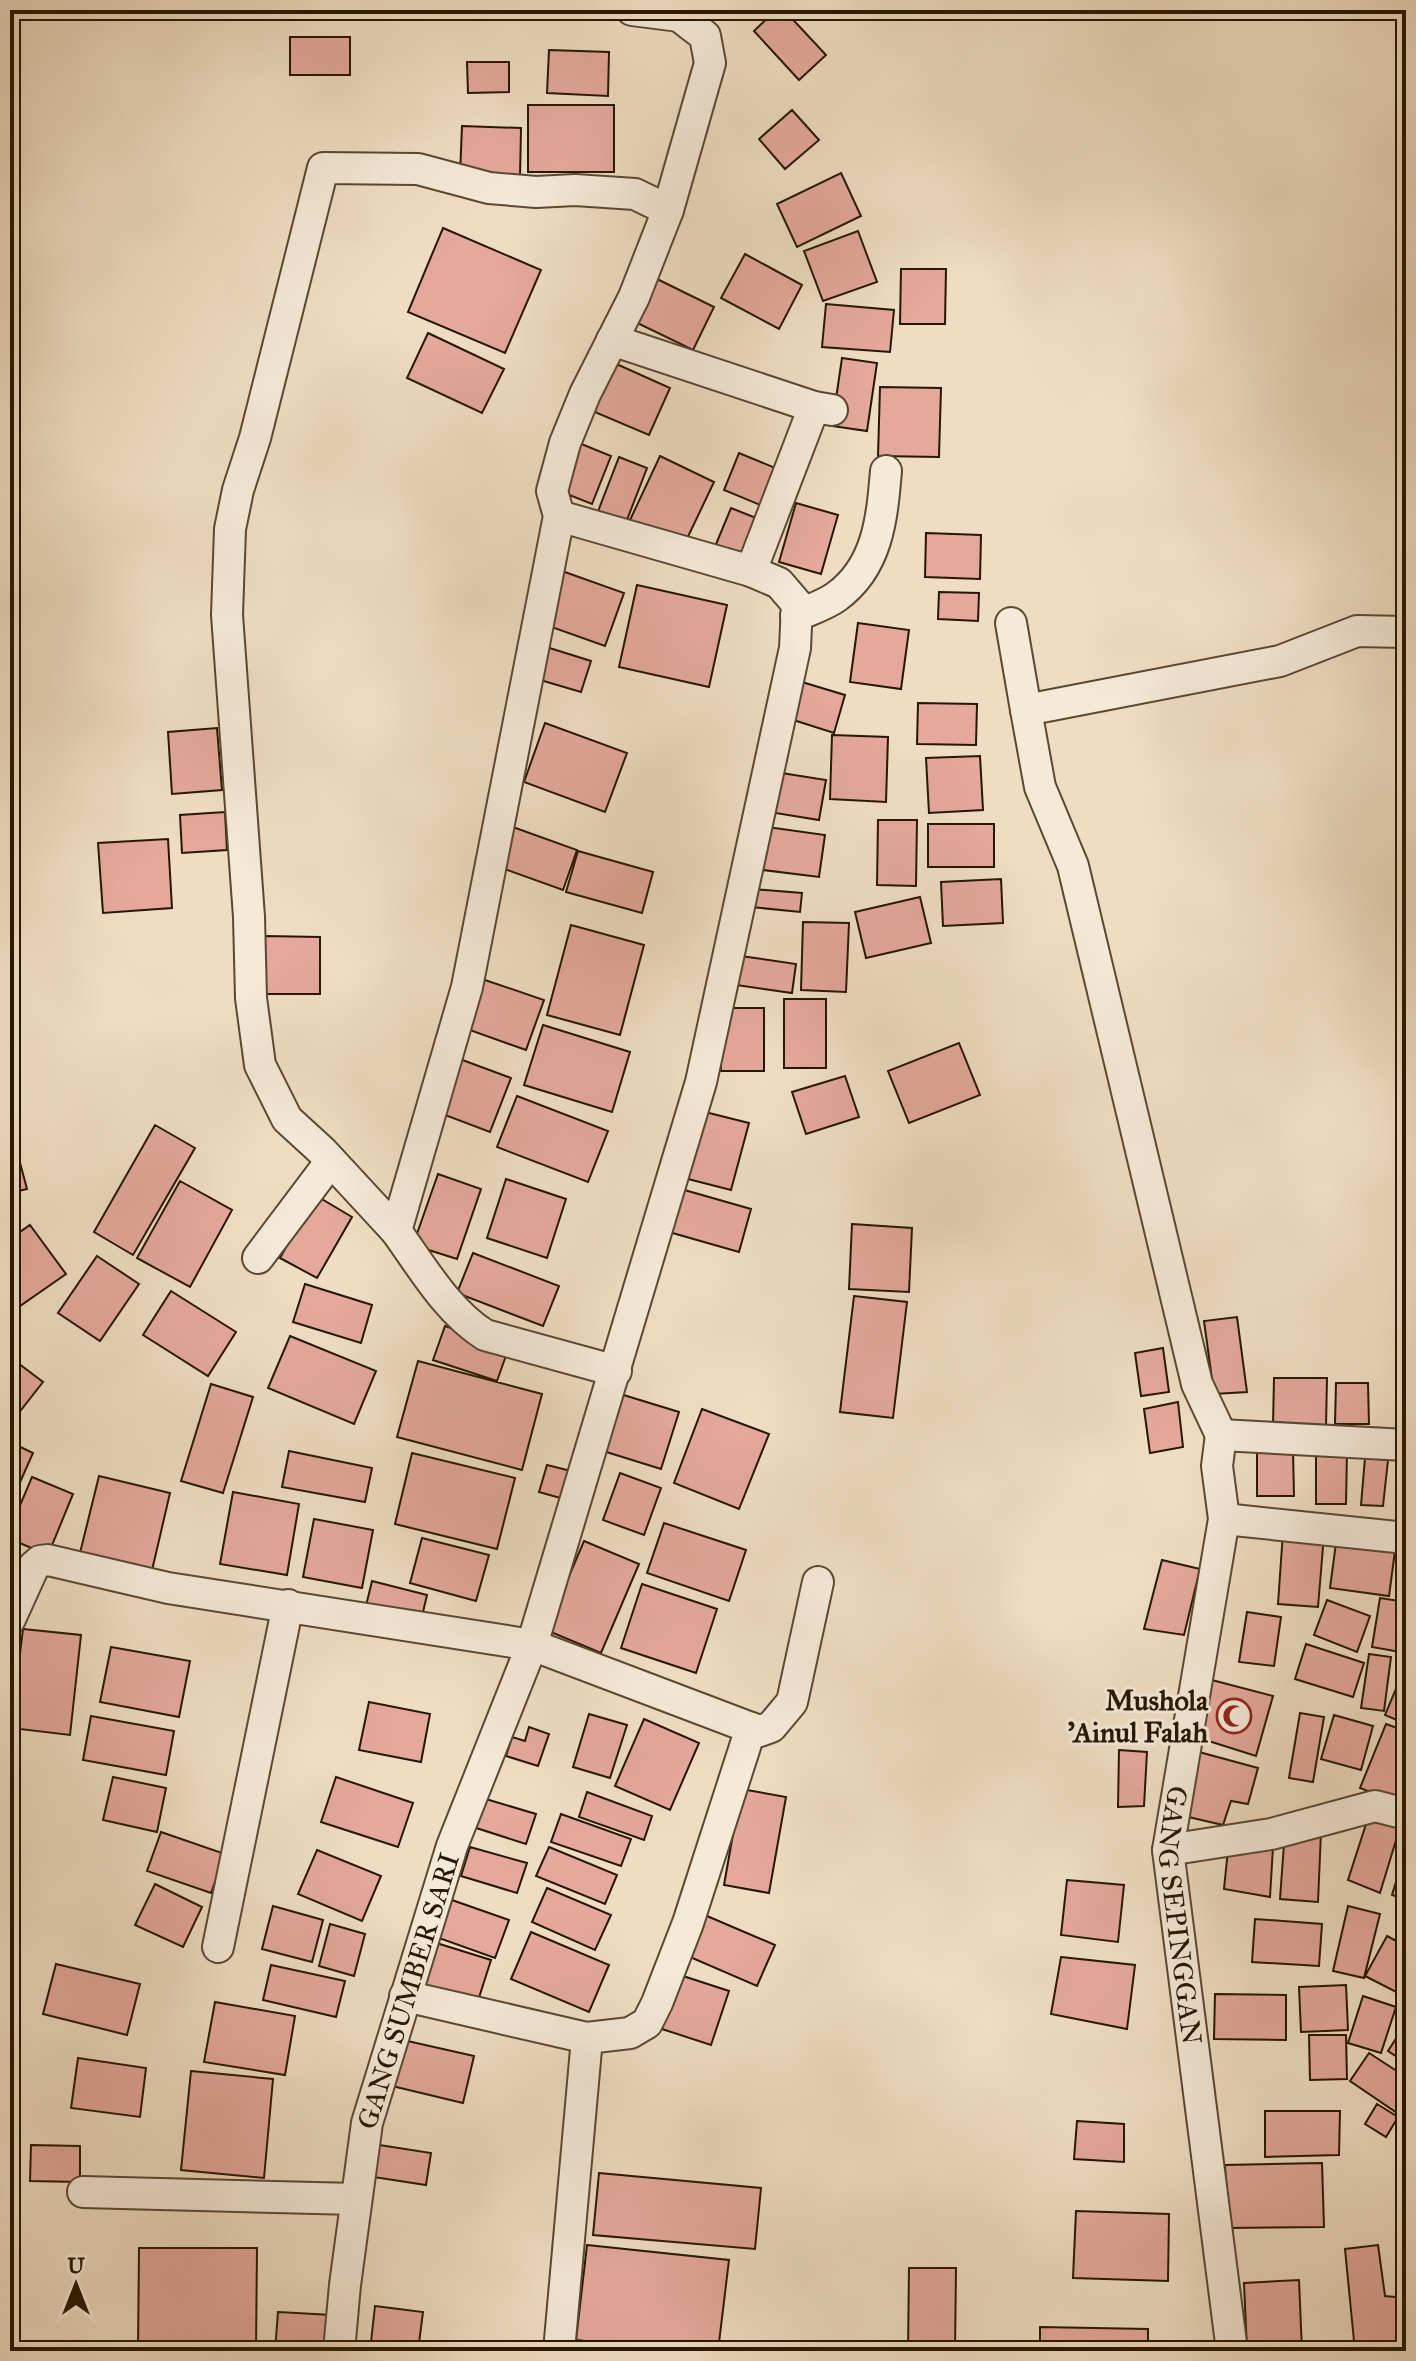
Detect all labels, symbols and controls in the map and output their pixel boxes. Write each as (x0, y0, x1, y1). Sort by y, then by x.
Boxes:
place label: Mushola 'Ainul Falah (1068, 1683, 1209, 1750)
mosque icon: Mushola 'Ainul Falah (1215, 1697, 1253, 1735)
street label: GANG SEPINGGAN (1150, 1783, 1210, 2047)
street label: GANG SUMBER SARI (349, 1849, 467, 2133)
north arrow (36, 2245, 116, 2325)
text: U (67, 2252, 85, 2279)

